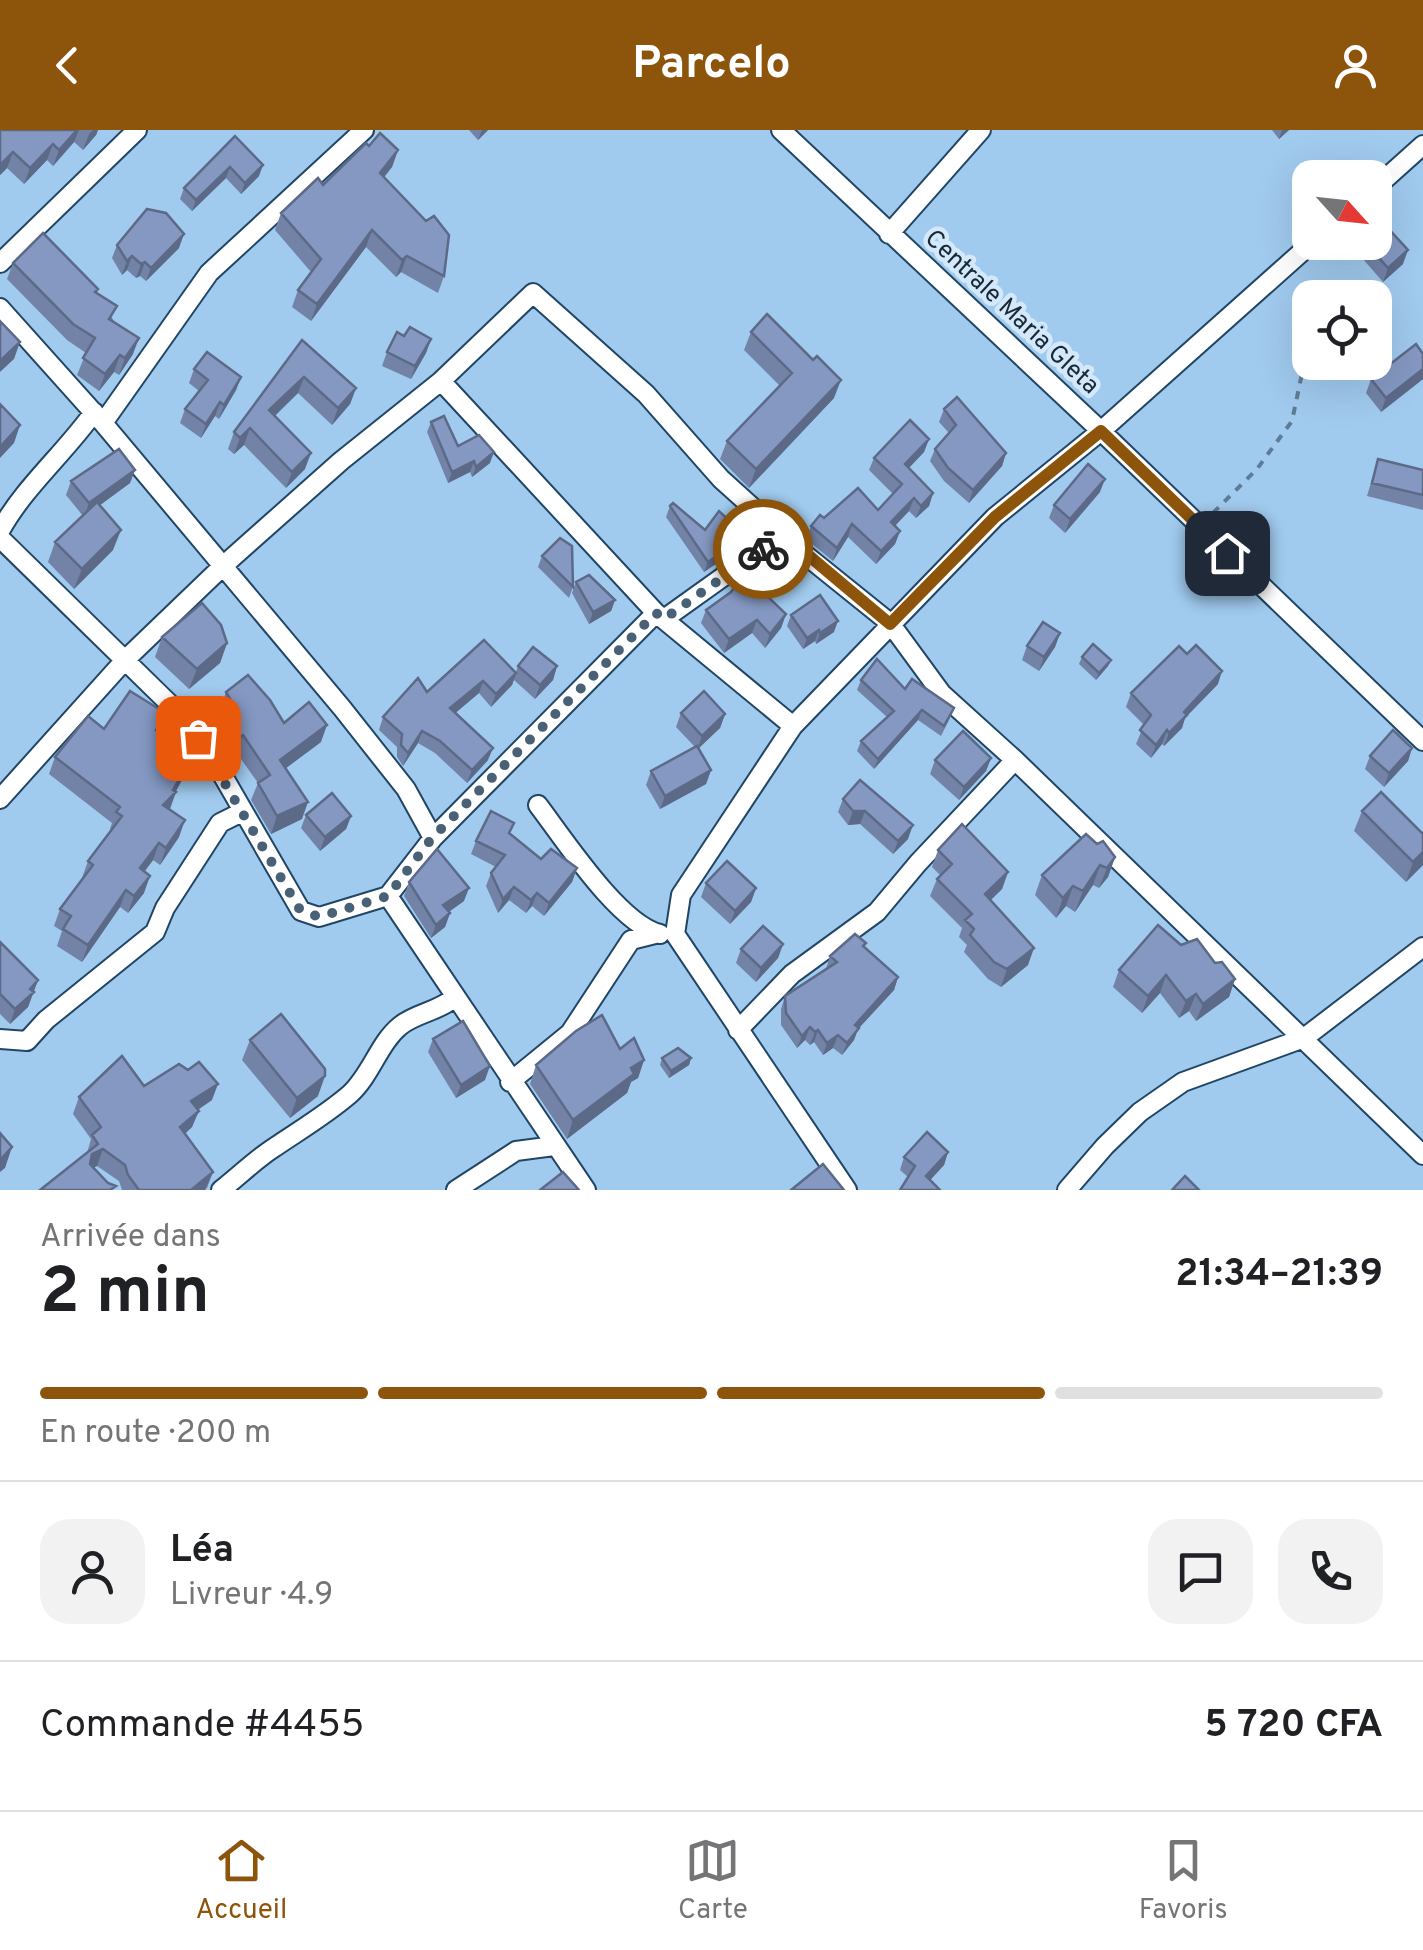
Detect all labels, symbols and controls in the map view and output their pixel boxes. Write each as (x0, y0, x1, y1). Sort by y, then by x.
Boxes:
text: Parcelo (632, 37, 791, 94)
icon: back (40, 38, 95, 93)
icon: person (1328, 38, 1383, 93)
north arrow (1292, 160, 1392, 260)
map controls (1292, 160, 1392, 380)
street label: Centrale Maria Gleta (917, 224, 1105, 402)
button: locate (1292, 280, 1392, 380)
courier (713, 499, 813, 599)
pin (1185, 511, 1270, 596)
icon: bike (736, 522, 791, 577)
icon: home (1200, 526, 1255, 581)
pin (156, 696, 241, 781)
icon: bag (171, 711, 226, 766)
text: Arrivée dans (40, 1218, 221, 1258)
text: 21:34–21:39 (1175, 1251, 1383, 1300)
text: 2 min (40, 1254, 210, 1336)
text: En route · 200 m (40, 1414, 271, 1454)
button: person (40, 1519, 145, 1624)
button: chat (1148, 1519, 1253, 1624)
button: phone (1278, 1519, 1383, 1624)
text: Léa (170, 1527, 234, 1576)
text: Livreur · 4.9 (170, 1576, 333, 1616)
text: Commande #4455 (40, 1702, 364, 1751)
text: 5 720 CFA (1205, 1702, 1383, 1751)
tab: Accueil (195, 1833, 287, 1929)
tab: Carte (678, 1833, 748, 1929)
tab: Favoris (1139, 1833, 1228, 1929)

